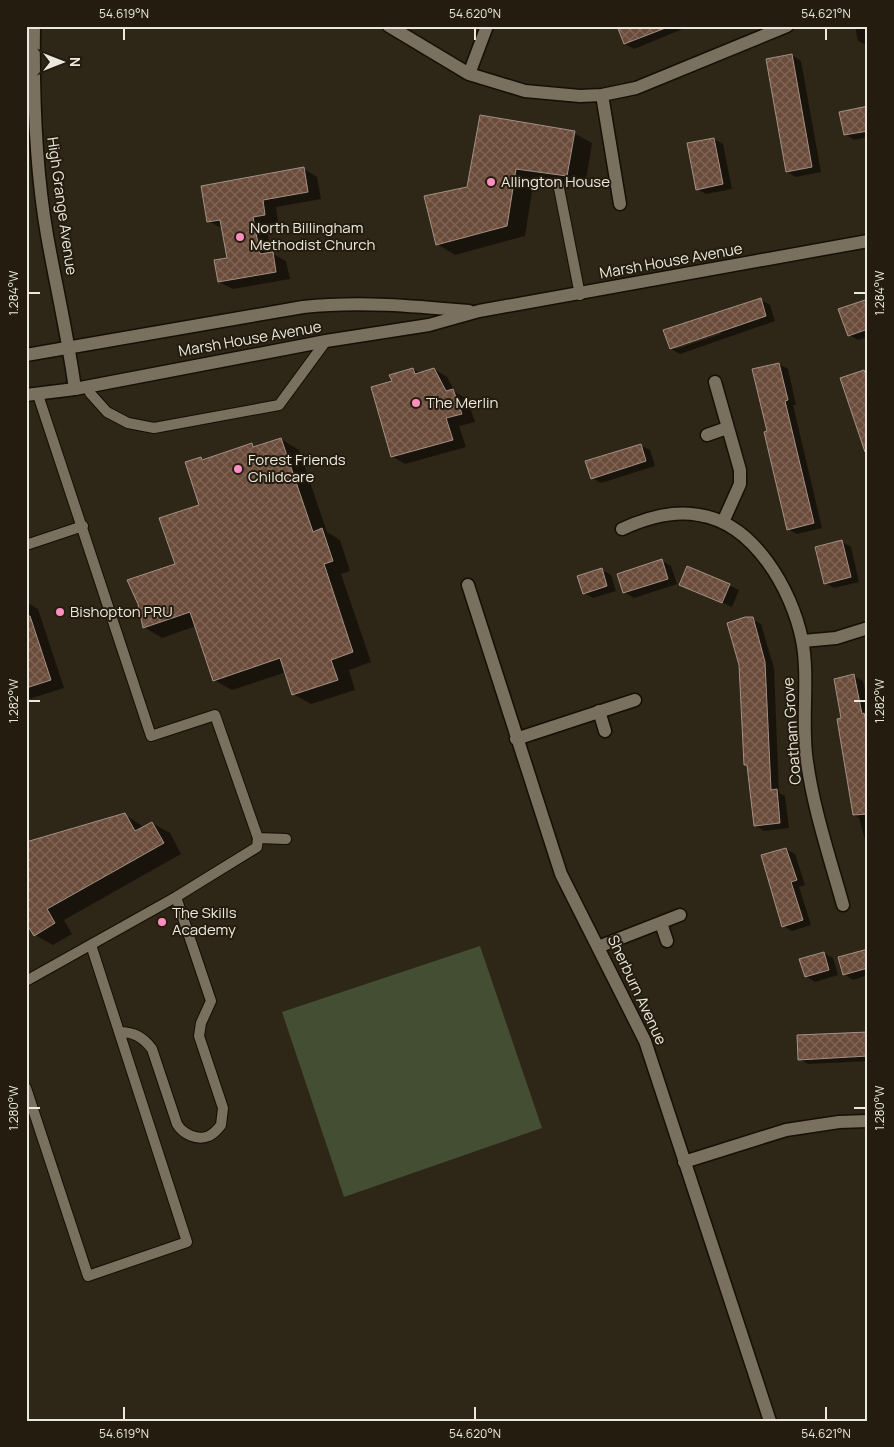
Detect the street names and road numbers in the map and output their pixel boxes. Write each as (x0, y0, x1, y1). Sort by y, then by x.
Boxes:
street label: High Grange Avenue (42, 135, 83, 277)
street label: Marsh House Avenue (598, 238, 744, 283)
street label: Marsh House Avenue (177, 316, 323, 361)
street label: Coatham Grove (777, 677, 806, 785)
street label: Sherburn Avenue (603, 932, 672, 1048)

